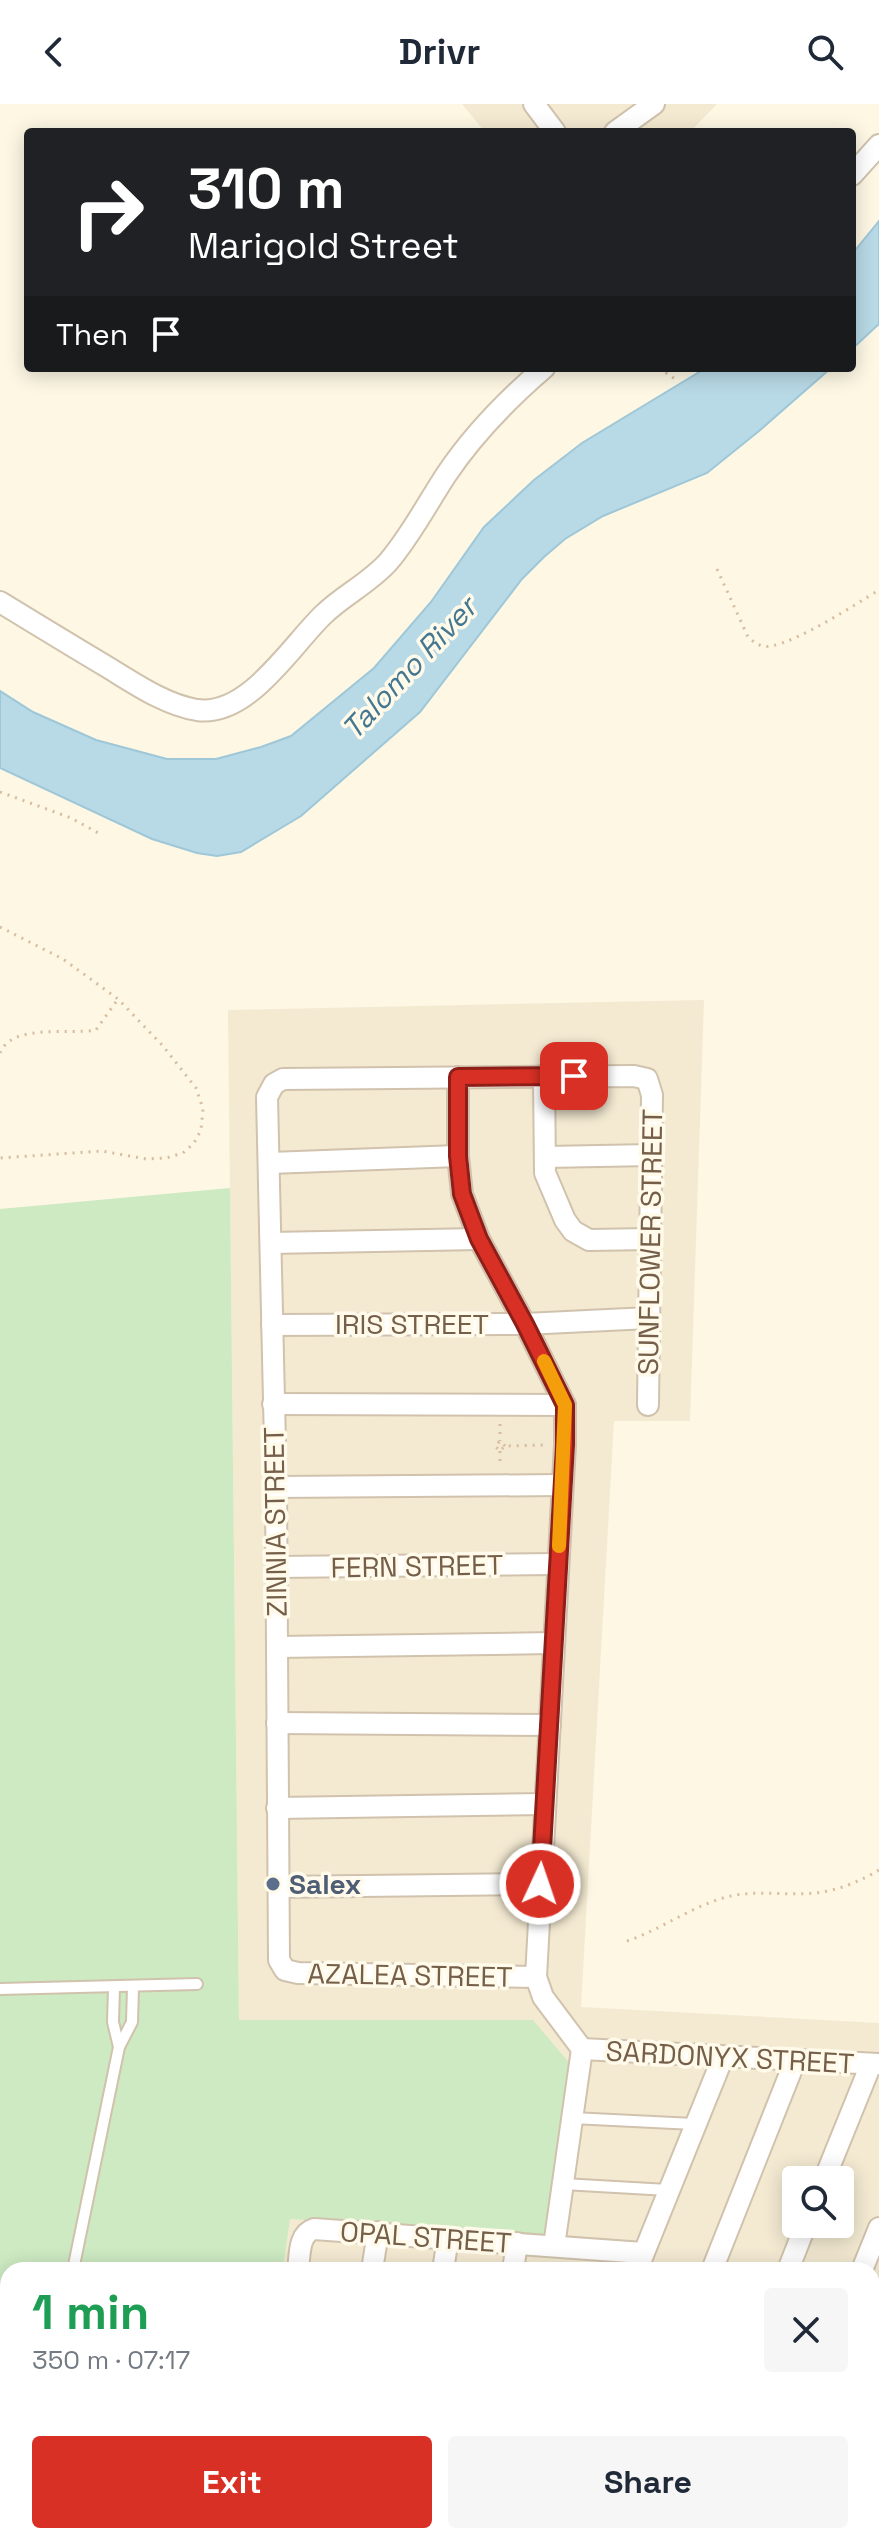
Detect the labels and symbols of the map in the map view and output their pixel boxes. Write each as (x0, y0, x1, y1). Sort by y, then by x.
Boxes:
water label: Talomo River (333, 587, 487, 748)
pin (540, 1042, 608, 1110)
street label: SUNFLOWER STREET (630, 1109, 670, 1375)
street label: IRIS STREET (335, 1306, 489, 1342)
street label: ZINNIA STREET (255, 1427, 295, 1617)
street label: FERN STREET (330, 1546, 504, 1586)
position arrow (498, 1842, 582, 1926)
place label: Salex (289, 1866, 361, 1902)
marker: Salex (264, 1875, 282, 1893)
street label: AZALEA STREET (307, 1955, 513, 1995)
street label: SARDONYX STREET (605, 2033, 855, 2081)
street label: OPAL STREET (339, 2213, 513, 2261)

